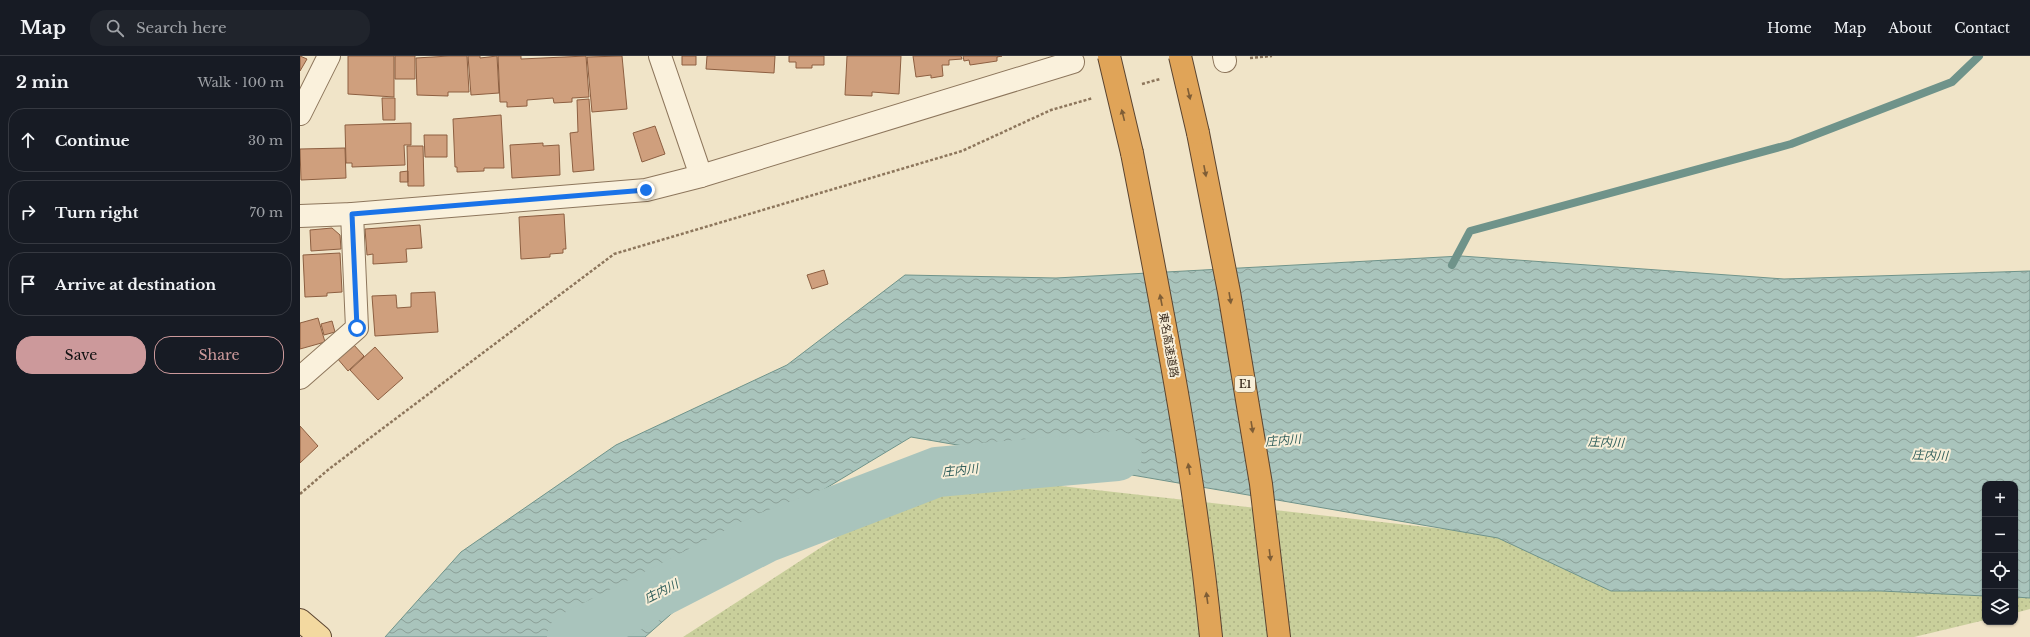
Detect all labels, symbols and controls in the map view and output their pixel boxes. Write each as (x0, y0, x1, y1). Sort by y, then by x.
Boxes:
search box (90, 10, 370, 46)
text: Map (20, 16, 66, 39)
icon: search (104, 17, 126, 39)
text: Search here (136, 18, 227, 37)
text: Home (1767, 19, 1812, 37)
text: Map (1834, 19, 1866, 37)
text: About (1888, 19, 1932, 37)
text: Contact (1954, 19, 2010, 37)
text: 2 min (16, 72, 69, 93)
text: Walk · 100 m (197, 74, 284, 91)
one-way arrow (1186, 88, 1192, 100)
one-way arrow (1120, 109, 1126, 121)
icon: ahead (17, 129, 39, 151)
text: Continue (55, 131, 130, 150)
text: 30 m (248, 132, 283, 149)
one-way arrow (1203, 165, 1209, 177)
route end (637, 181, 655, 199)
icon: right (17, 201, 39, 223)
text: Turn right (55, 203, 138, 222)
text: 70 m (250, 204, 283, 221)
icon: arrive (17, 273, 39, 295)
text: Arrive at destination (55, 275, 216, 294)
one-way arrow (1227, 292, 1233, 304)
one-way arrow (1157, 294, 1163, 306)
street label: 東名高速道路 (1156, 311, 1182, 379)
route start (348, 319, 366, 337)
button: Save (16, 336, 146, 374)
button: Share (154, 336, 284, 374)
road number: E1 (1235, 376, 1255, 392)
one-way arrow (1249, 421, 1255, 433)
water label: 庄内川 (1264, 431, 1304, 449)
water label: 庄内川 (1588, 434, 1626, 450)
water label: 庄内川 (1912, 447, 1950, 463)
water label: 庄内川 (941, 460, 981, 479)
one-way arrow (1186, 463, 1192, 476)
map controls (1982, 481, 2018, 625)
button: + (1982, 481, 2018, 517)
button: − (1982, 517, 2018, 553)
one-way arrow (1267, 549, 1273, 561)
button: locate (1982, 553, 2018, 589)
water label: 庄内川 (642, 575, 682, 606)
button: layers (1982, 589, 2018, 625)
one-way arrow (1204, 592, 1210, 604)

